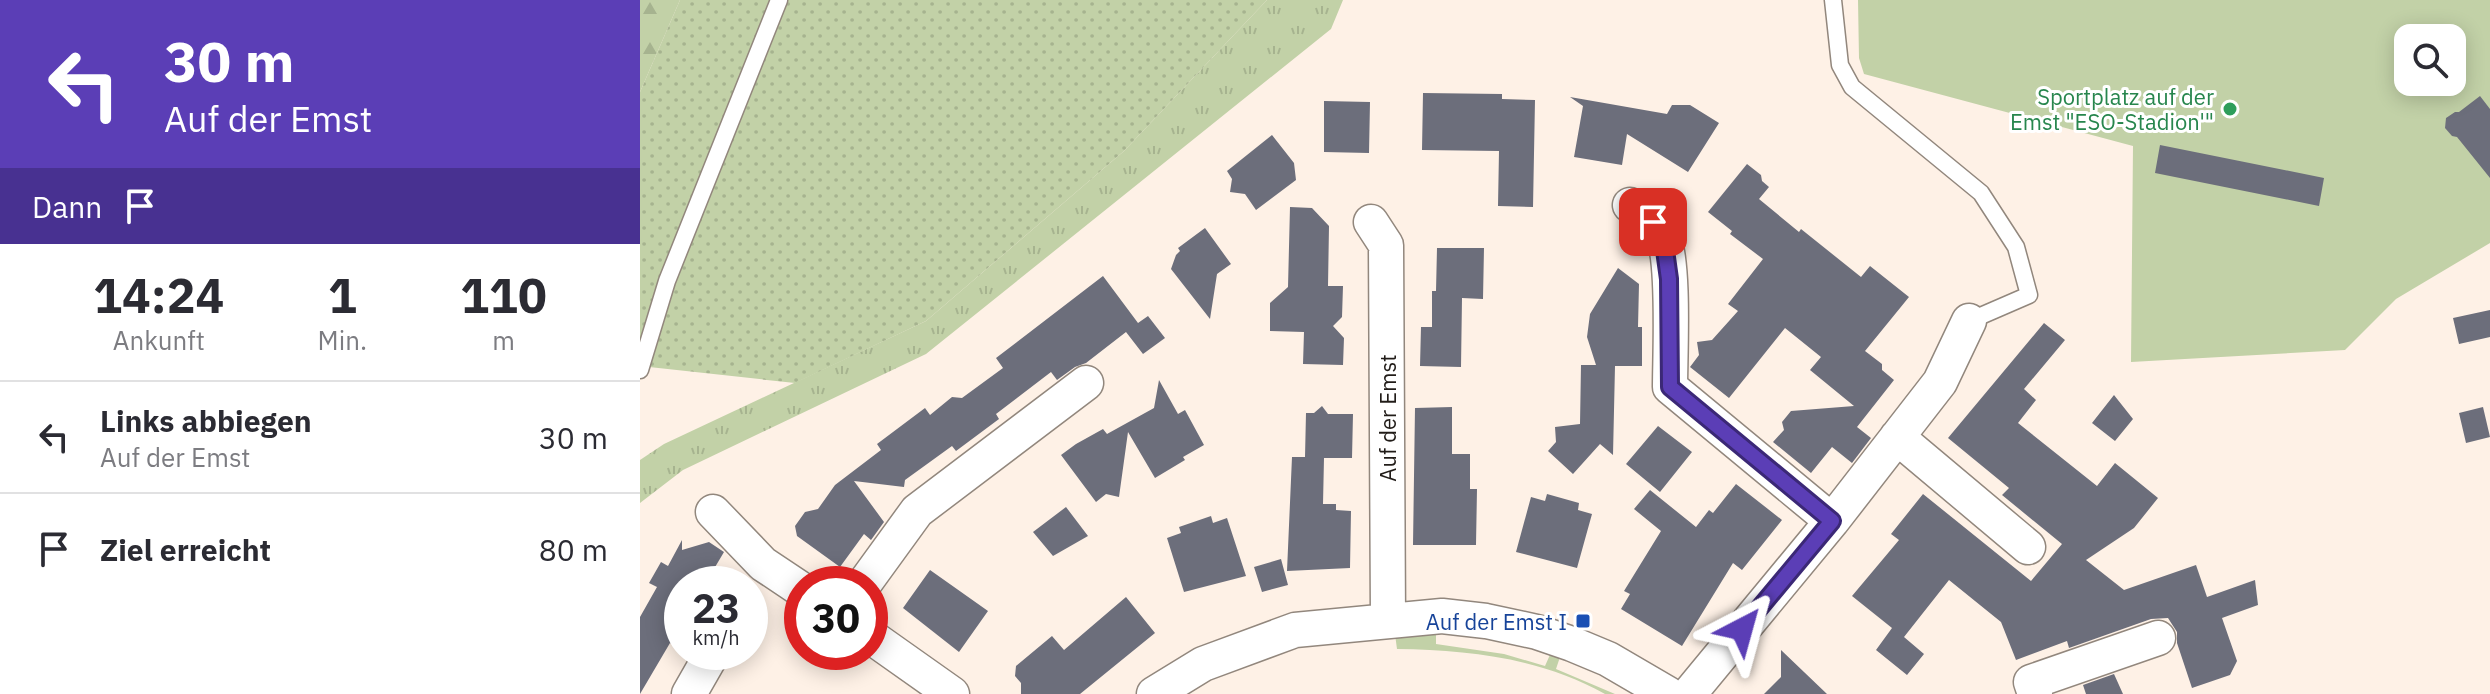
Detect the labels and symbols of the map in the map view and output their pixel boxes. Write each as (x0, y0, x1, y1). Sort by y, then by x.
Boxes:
place label: Sportplatz auf der Emst "ESO-Stadion'" (2010, 82, 2214, 136)
marker: Sportplatz auf der Emst "ESO-Stadion'" (2221, 100, 2239, 118)
pin (1619, 188, 1687, 256)
street label: Auf der Emst (1373, 354, 1402, 482)
speed limit sign: 30 (784, 566, 888, 670)
position arrow (1700, 587, 1784, 671)
place label: Auf der Emst I (1426, 607, 1567, 636)
marker: Auf der Emst I (1574, 612, 1592, 630)

